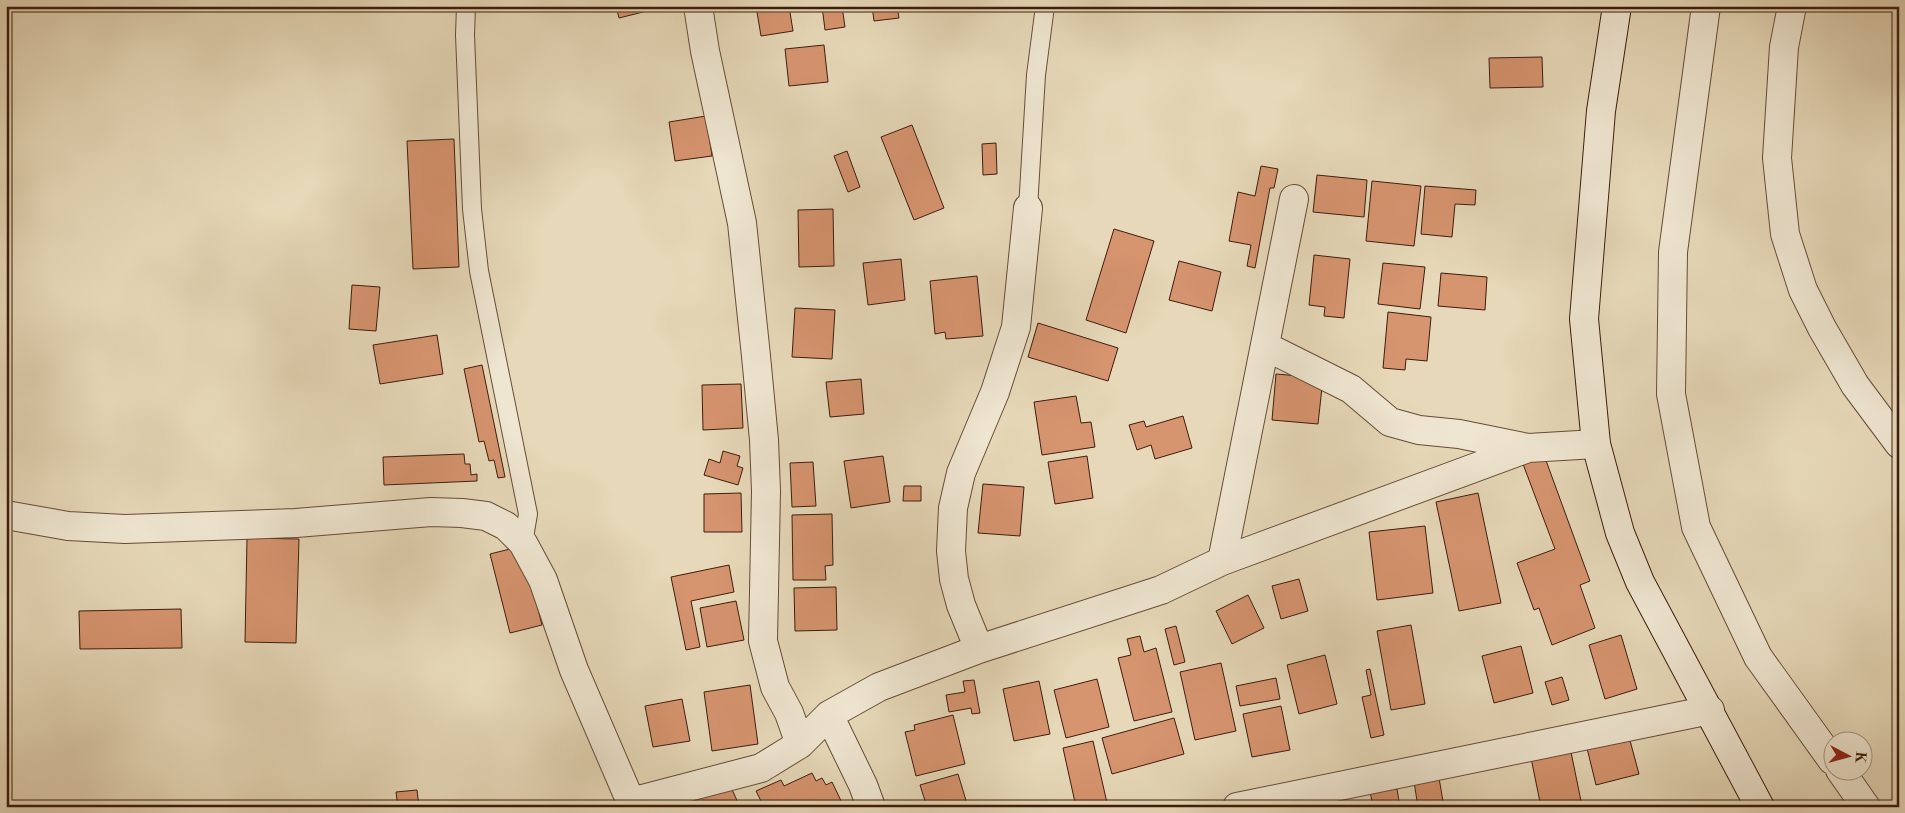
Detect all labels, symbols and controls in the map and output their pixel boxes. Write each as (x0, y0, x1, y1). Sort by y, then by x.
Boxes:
north arrow (1822, 730, 1872, 780)
text: K (1850, 751, 1869, 764)

